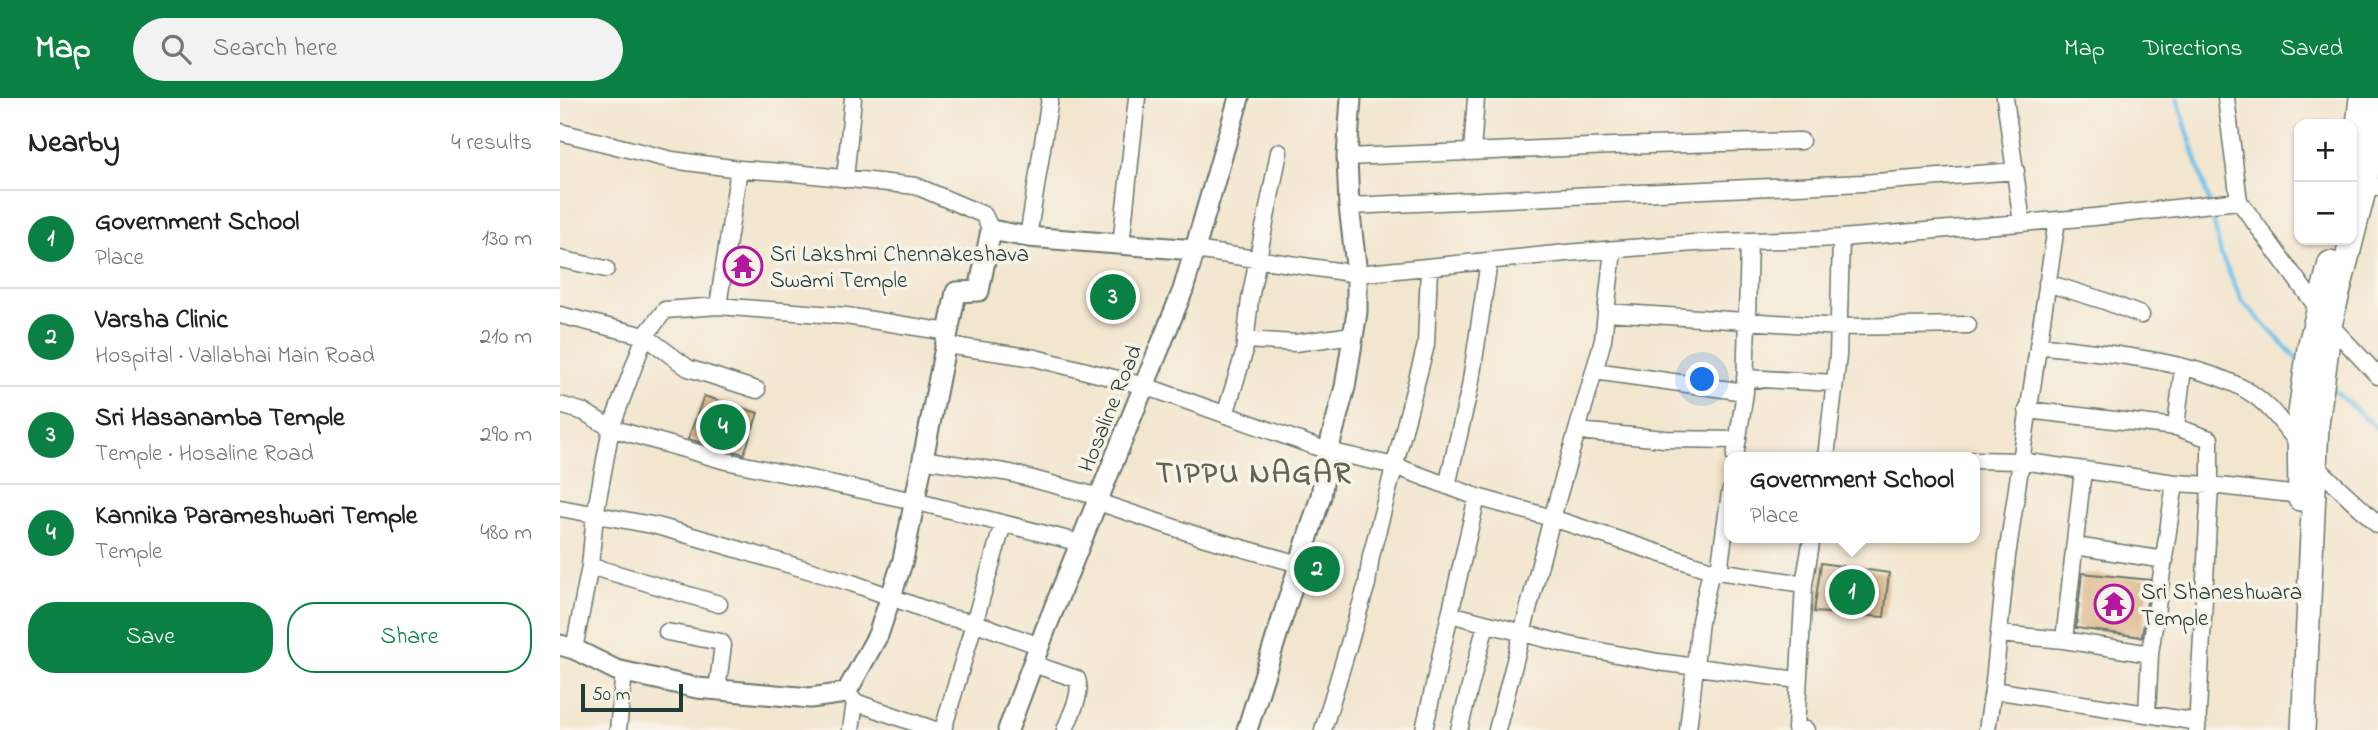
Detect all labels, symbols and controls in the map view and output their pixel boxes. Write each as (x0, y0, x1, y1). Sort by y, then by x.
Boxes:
search box (133, 18, 623, 81)
text: Map (35, 25, 91, 73)
icon: search (157, 30, 195, 68)
text: Search here (213, 30, 337, 68)
text: Map (2064, 32, 2105, 67)
text: Directions (2143, 32, 2242, 67)
text: Saved (2280, 32, 2343, 67)
map controls (2294, 119, 2357, 245)
button: + (2294, 119, 2357, 182)
text: Nearby (28, 122, 120, 166)
text: 4 results (451, 127, 532, 160)
button: − (2294, 182, 2357, 245)
text: Government School (95, 204, 299, 242)
text: 1 (47, 223, 55, 256)
text: 130 m (482, 223, 532, 256)
place label: Sri Lakshmi Chennakeshava Swami Temple (770, 239, 1029, 298)
text: Place (95, 242, 144, 275)
temple icon: Sri Lakshmi Chennakeshava Swami Temple (722, 245, 764, 287)
pin: 3 (1090, 271, 1136, 323)
text: Varsha Clinic (95, 302, 228, 340)
text: 2 (45, 321, 57, 354)
text: 210 m (480, 321, 532, 354)
text: Hospital · Vallabhai Main Road (95, 340, 375, 373)
street label: Hosaline Road (1071, 340, 1152, 478)
your location (1685, 362, 1719, 396)
text: Sri Hasanamba Temple (95, 400, 345, 438)
pin: 4 (700, 401, 746, 453)
text: 3 (46, 419, 56, 452)
text: 290 m (480, 419, 532, 452)
text: Temple · Hosaline Road (95, 438, 314, 471)
popup (1724, 452, 1980, 543)
district label: TIPPU NAGAR (1156, 453, 1352, 497)
text: Government School (1750, 462, 1954, 500)
text: Kannika Parameshwari Temple (95, 498, 417, 536)
text: Place (1750, 500, 1799, 533)
text: 4 (46, 517, 56, 550)
text: 480 m (480, 517, 532, 550)
text: Temple (95, 536, 162, 569)
pin: 2 (1294, 543, 1340, 595)
pin: 1 (1829, 566, 1875, 618)
place label: Sri Shaneshwara Temple (2141, 577, 2302, 636)
temple icon: Sri Shaneshwara Temple (2093, 583, 2135, 625)
button: Save (28, 602, 273, 673)
button: Share (287, 602, 532, 673)
scale bar (581, 681, 682, 713)
text: 50 m (592, 682, 631, 709)

